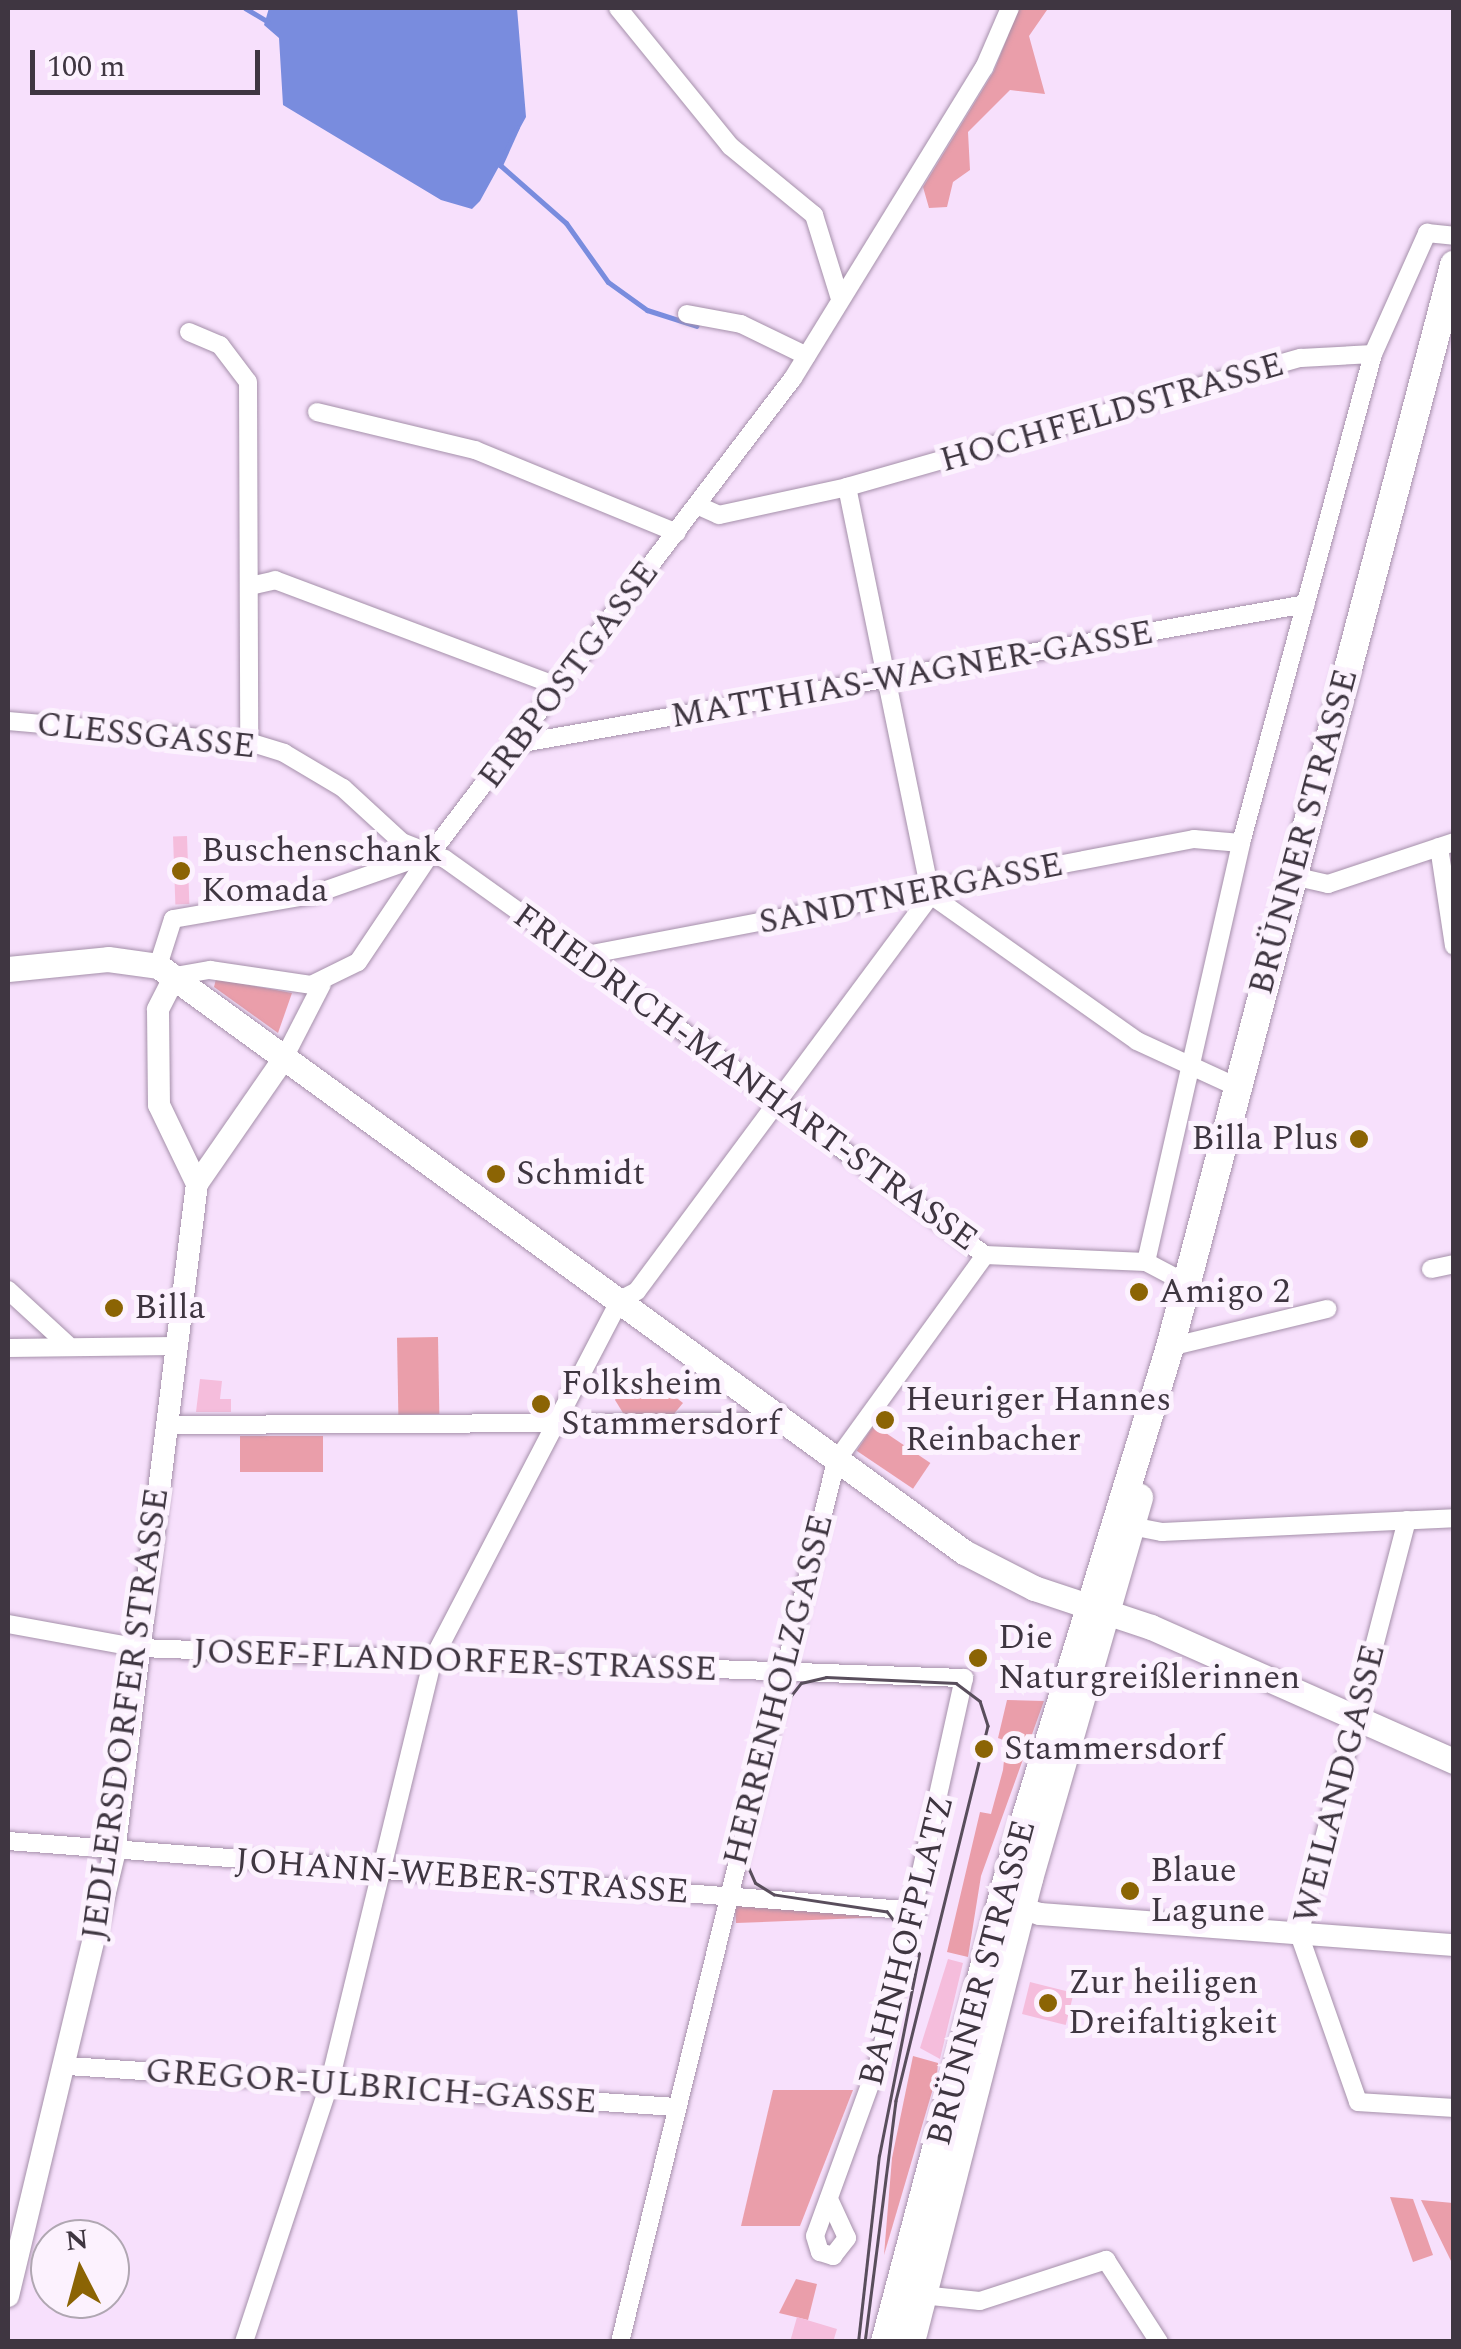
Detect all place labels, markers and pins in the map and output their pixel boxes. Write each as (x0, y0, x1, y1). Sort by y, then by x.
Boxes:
place label: Buschenschank Komada (201, 830, 442, 912)
marker: Buschenschank Komada (170, 860, 192, 882)
place label: Billa Plus (1191, 1118, 1339, 1160)
marker: Billa Plus (1348, 1128, 1370, 1150)
place label: Schmidt (516, 1153, 645, 1195)
marker: Schmidt (485, 1163, 507, 1185)
place label: Amigo 2 (1159, 1271, 1290, 1313)
marker: Amigo 2 (1128, 1281, 1150, 1303)
place label: Billa (134, 1287, 206, 1329)
marker: Billa (103, 1297, 125, 1319)
place label: Folksheim Stammersdorf (561, 1363, 780, 1445)
place label: Heuriger Hannes Reinbacher (905, 1379, 1171, 1461)
marker: Folksheim Stammersdorf (530, 1393, 552, 1415)
marker: Heuriger Hannes Reinbacher (874, 1409, 896, 1431)
place label: Die Naturgreißlerinnen (998, 1617, 1300, 1699)
marker: Die Naturgreißlerinnen (967, 1647, 989, 1669)
place label: Stammersdorf (1004, 1728, 1223, 1770)
marker: Stammersdorf (973, 1738, 995, 1760)
place label: Blaue Lagune (1150, 1850, 1265, 1932)
marker: Blaue Lagune (1119, 1880, 1141, 1902)
place label: Zur heiligen Dreifaltigkeit (1068, 1962, 1277, 2044)
marker: Zur heiligen Dreifaltigkeit (1037, 1992, 1059, 2014)

